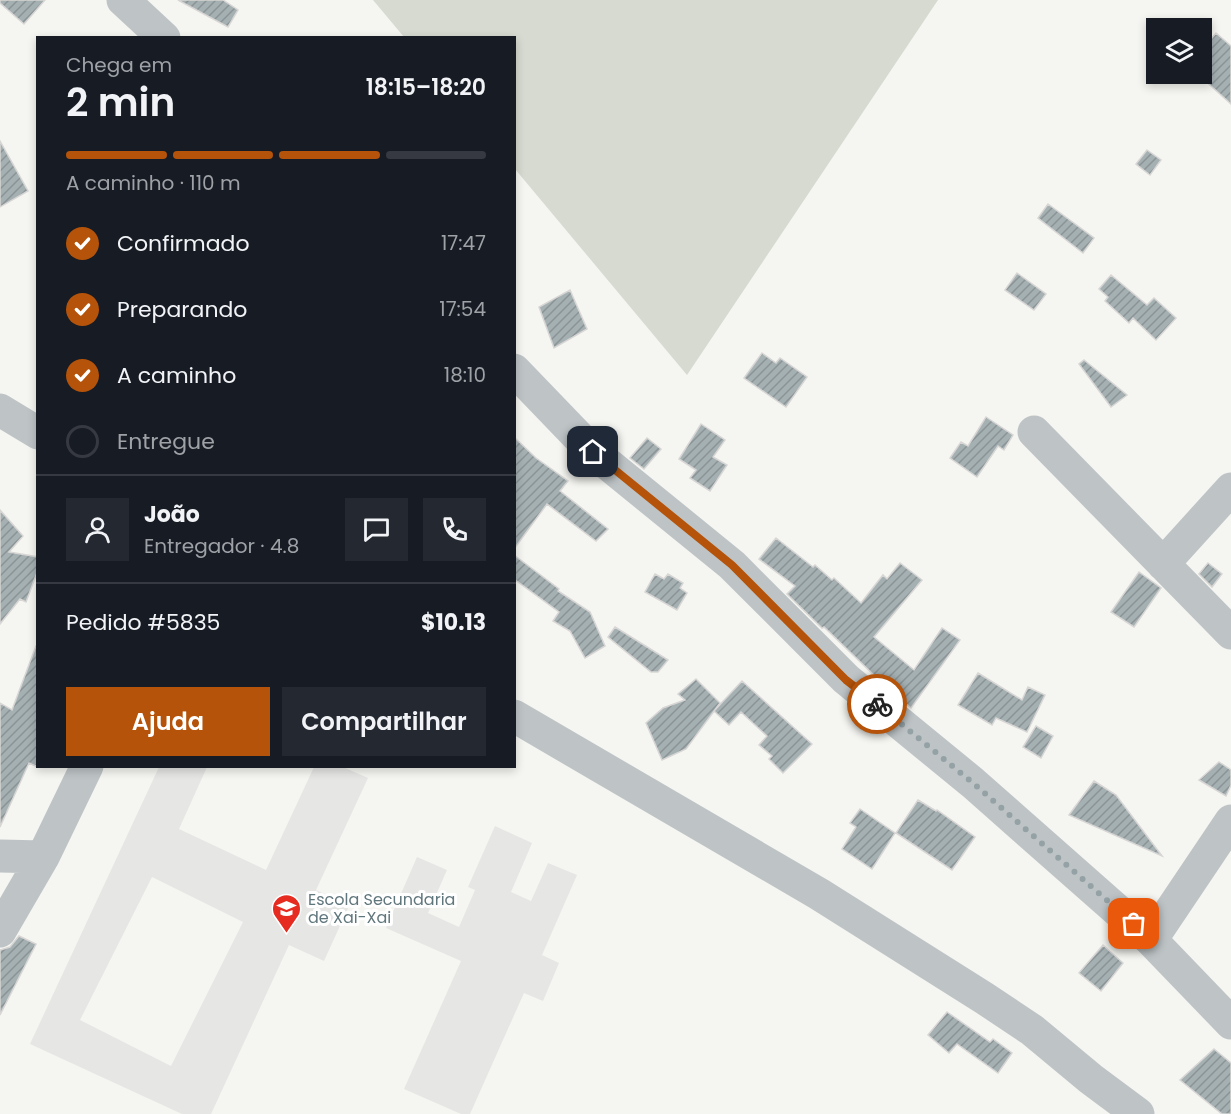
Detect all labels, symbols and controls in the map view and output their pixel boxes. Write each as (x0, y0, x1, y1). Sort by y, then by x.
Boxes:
map controls (1146, 18, 1212, 84)
button: layers (1146, 18, 1212, 84)
text: Chega em (66, 51, 172, 79)
text: 18:15–18:20 (366, 72, 486, 103)
text: 2 min (66, 75, 175, 130)
text: A caminho · 110 m (66, 169, 241, 197)
icon: check (66, 227, 99, 260)
text: Confirmado (117, 228, 250, 259)
text: 17:47 (441, 229, 486, 257)
icon: check (66, 293, 99, 326)
text: Preparando (117, 294, 247, 325)
text: 17:54 (439, 295, 486, 323)
icon: check (66, 359, 99, 392)
text: A caminho (117, 360, 236, 391)
text: 18:10 (444, 361, 486, 389)
text: Entregue (117, 426, 215, 457)
pin (567, 426, 618, 477)
icon: home (576, 435, 609, 468)
button: person (66, 498, 129, 561)
button: chat (345, 498, 408, 561)
button: phone (423, 498, 486, 561)
text: João (144, 499, 200, 530)
text: Entregador · 4.8 (144, 532, 299, 560)
text: Pedido #5835 (66, 607, 220, 638)
text: $10.13 (421, 607, 486, 638)
courier (847, 674, 907, 734)
button: Ajuda (66, 687, 270, 756)
button: Compartilhar (282, 687, 486, 756)
icon: bike (861, 688, 894, 721)
place label: Escola Secundaria de Xai-Xai (308, 888, 455, 929)
school or university icon: Escola Secundaria de Xai-Xai (271, 892, 303, 934)
pin (1108, 898, 1159, 949)
icon: bag (1117, 907, 1150, 940)

